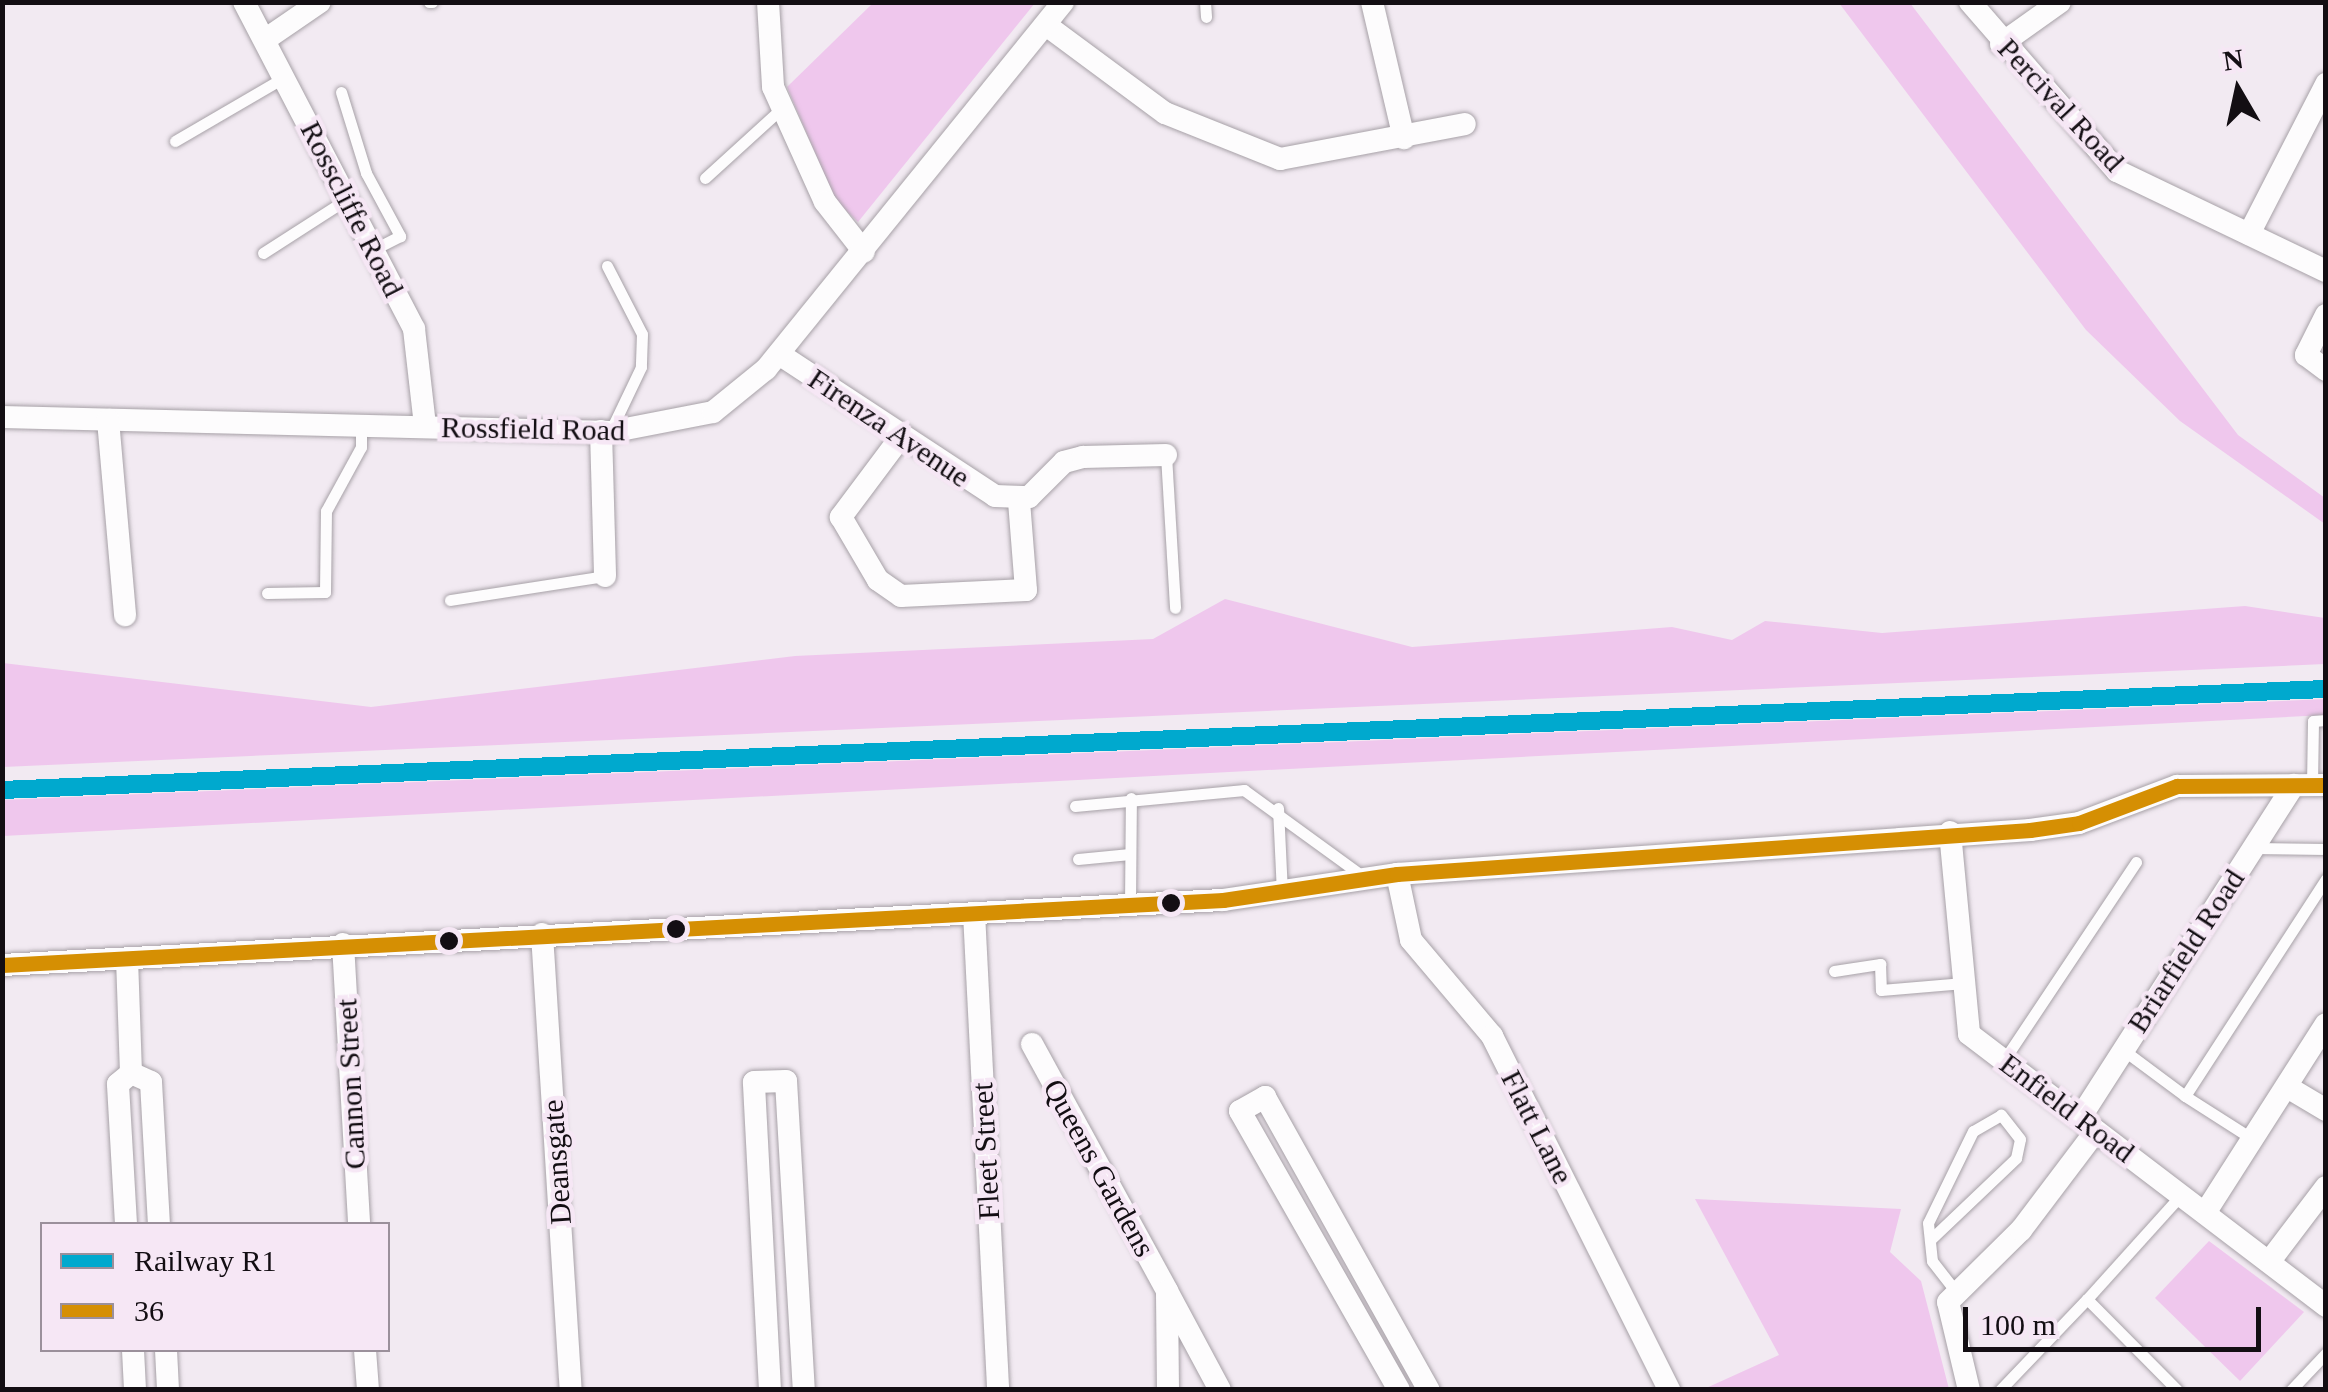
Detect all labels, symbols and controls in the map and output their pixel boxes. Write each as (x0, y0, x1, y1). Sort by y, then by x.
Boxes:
street label: Percival Road (1990, 31, 2132, 179)
north arrow (2188, 40, 2288, 140)
text: N (2221, 43, 2246, 77)
street label: Rosscliffe Road (292, 115, 412, 303)
street label: Firenza Avenue (801, 360, 977, 496)
street label: Rossfield Road (441, 409, 625, 449)
street label: Briarfield Road (2120, 863, 2252, 1039)
unlabelled marker (1161, 893, 1181, 913)
unlabelled marker (666, 919, 686, 939)
unlabelled marker (439, 931, 459, 951)
street label: Cannon Street (329, 998, 373, 1170)
street label: Enfield Road (1993, 1046, 2141, 1170)
street label: Flatt Lane (1493, 1064, 1581, 1190)
street label: Queens Gardens (1035, 1073, 1163, 1263)
street label: Fleet Street (964, 1081, 1008, 1221)
street label: Deansgate (535, 1098, 579, 1226)
legend (40, 1222, 390, 1352)
text: Railway R1 (134, 1244, 277, 1277)
scale bar (1968, 1287, 2266, 1349)
text: 36 (134, 1294, 164, 1327)
text: 100 m (1980, 1308, 2056, 1341)

